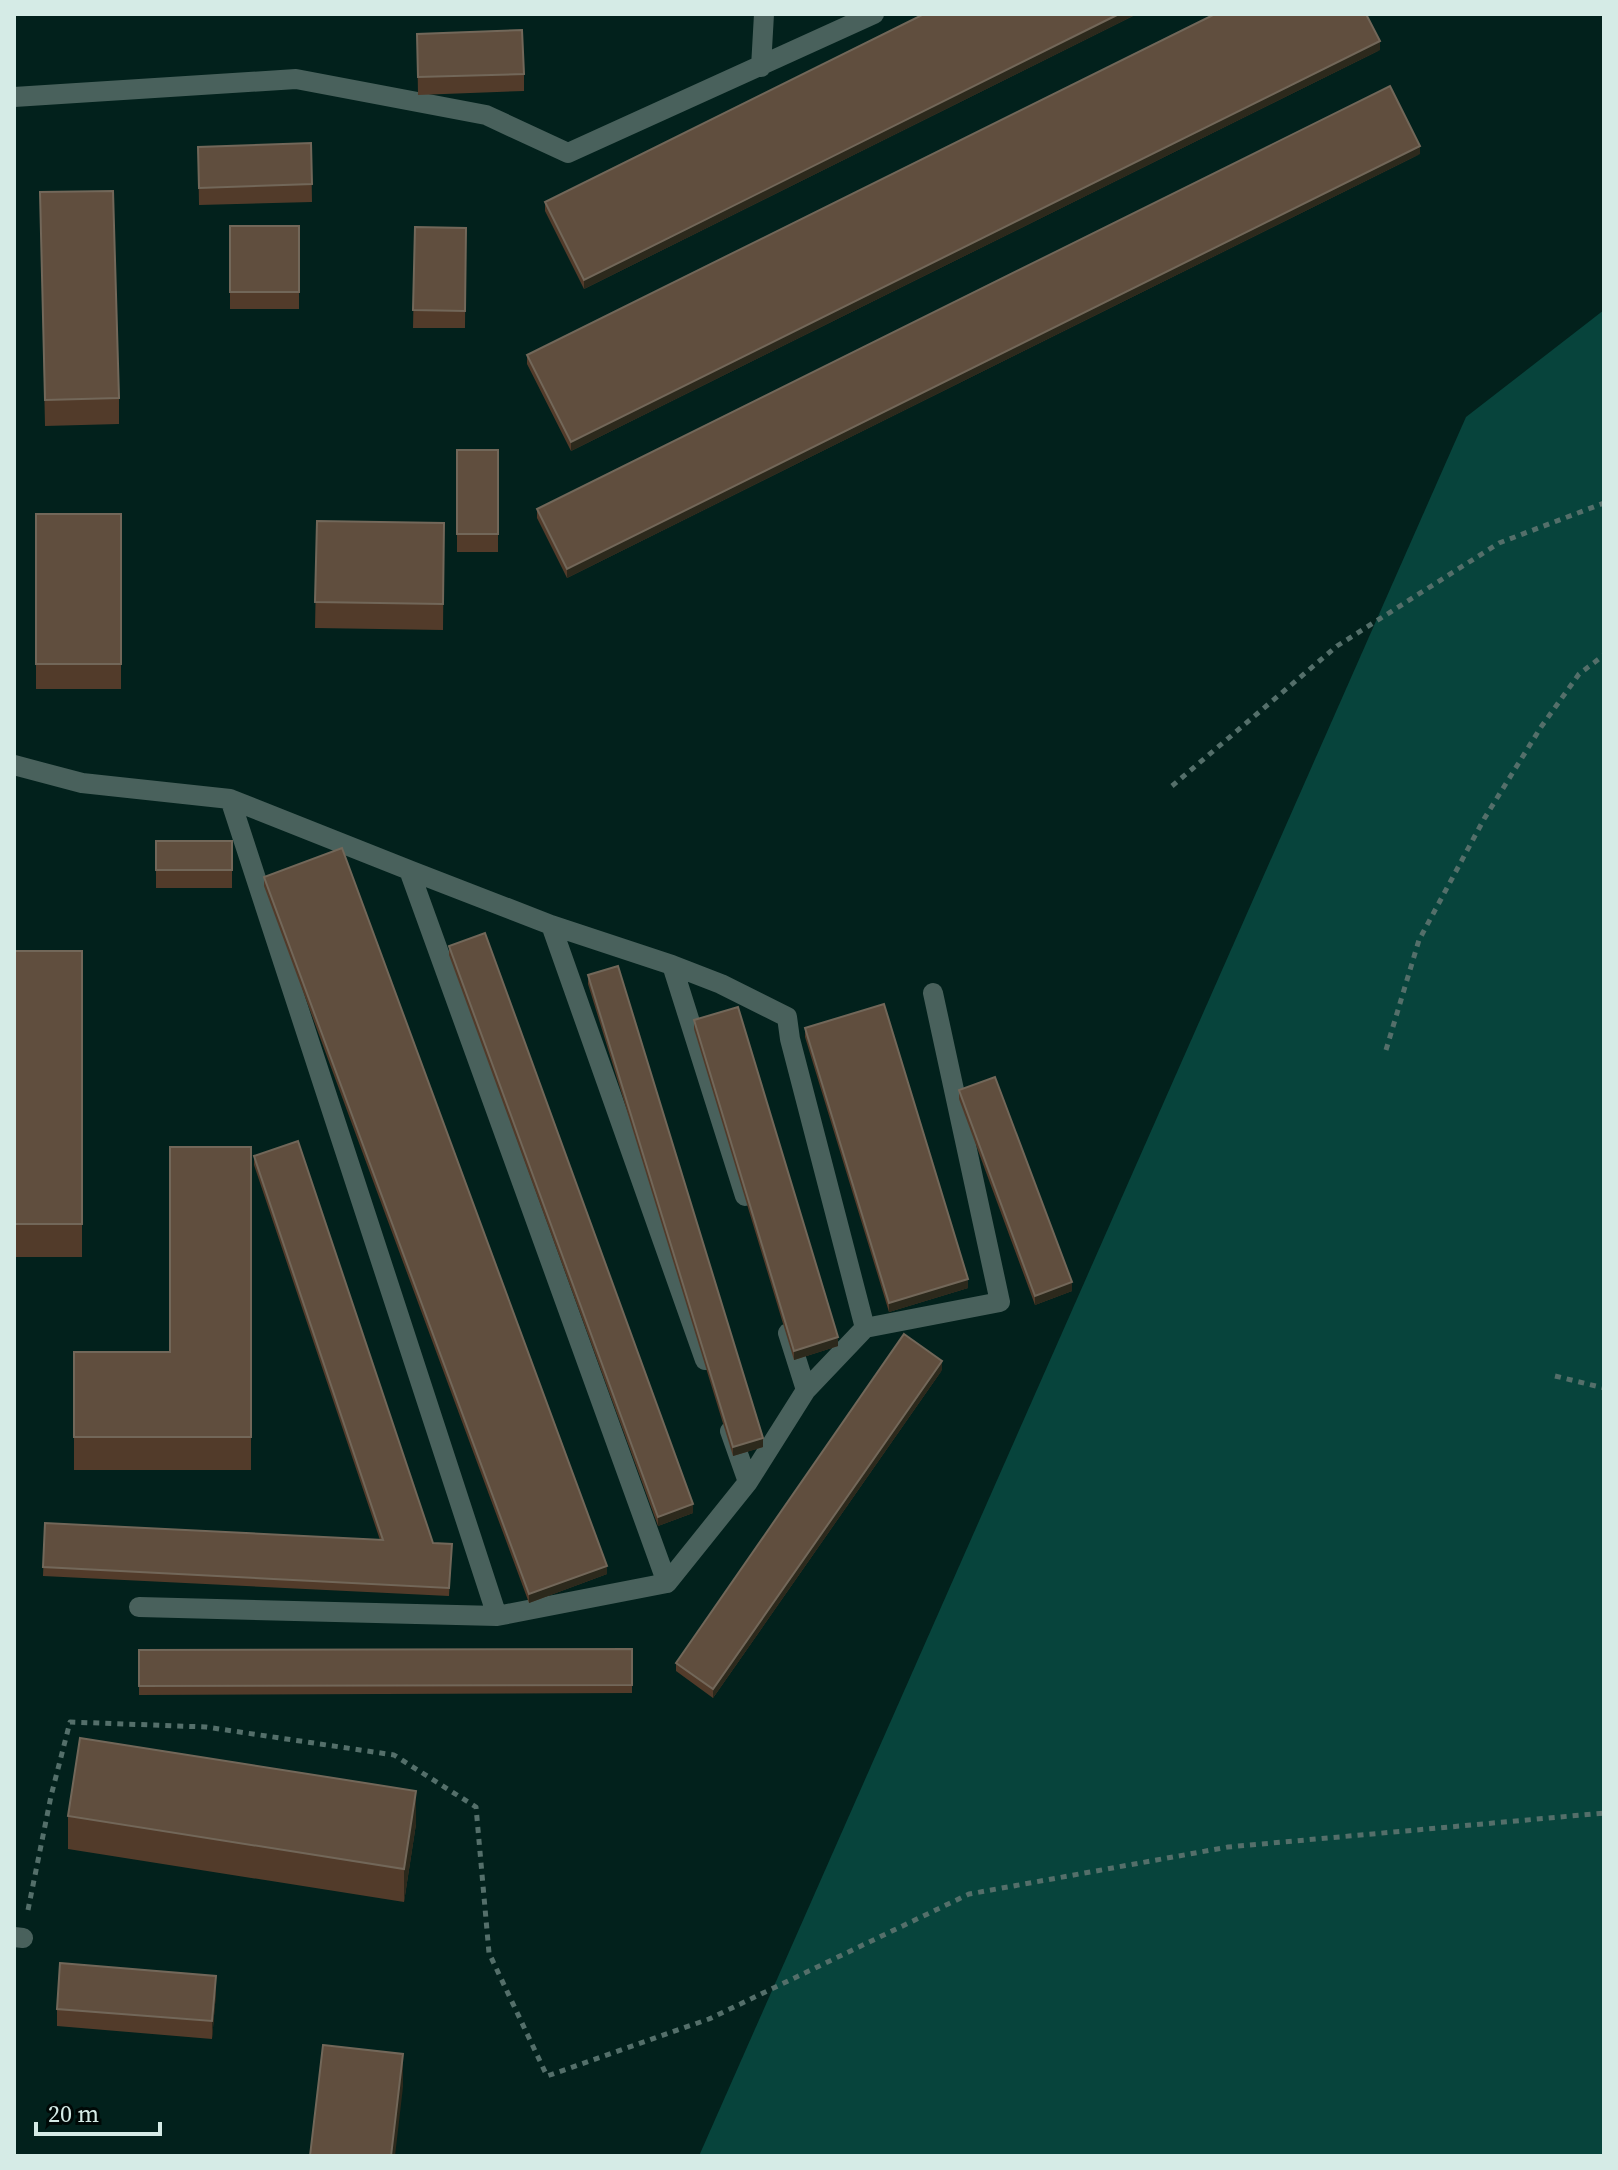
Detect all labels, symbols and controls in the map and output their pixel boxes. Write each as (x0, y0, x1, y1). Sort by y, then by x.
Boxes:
scale bar (36, 2086, 160, 2136)
text: 20 m (48, 2097, 99, 2130)

